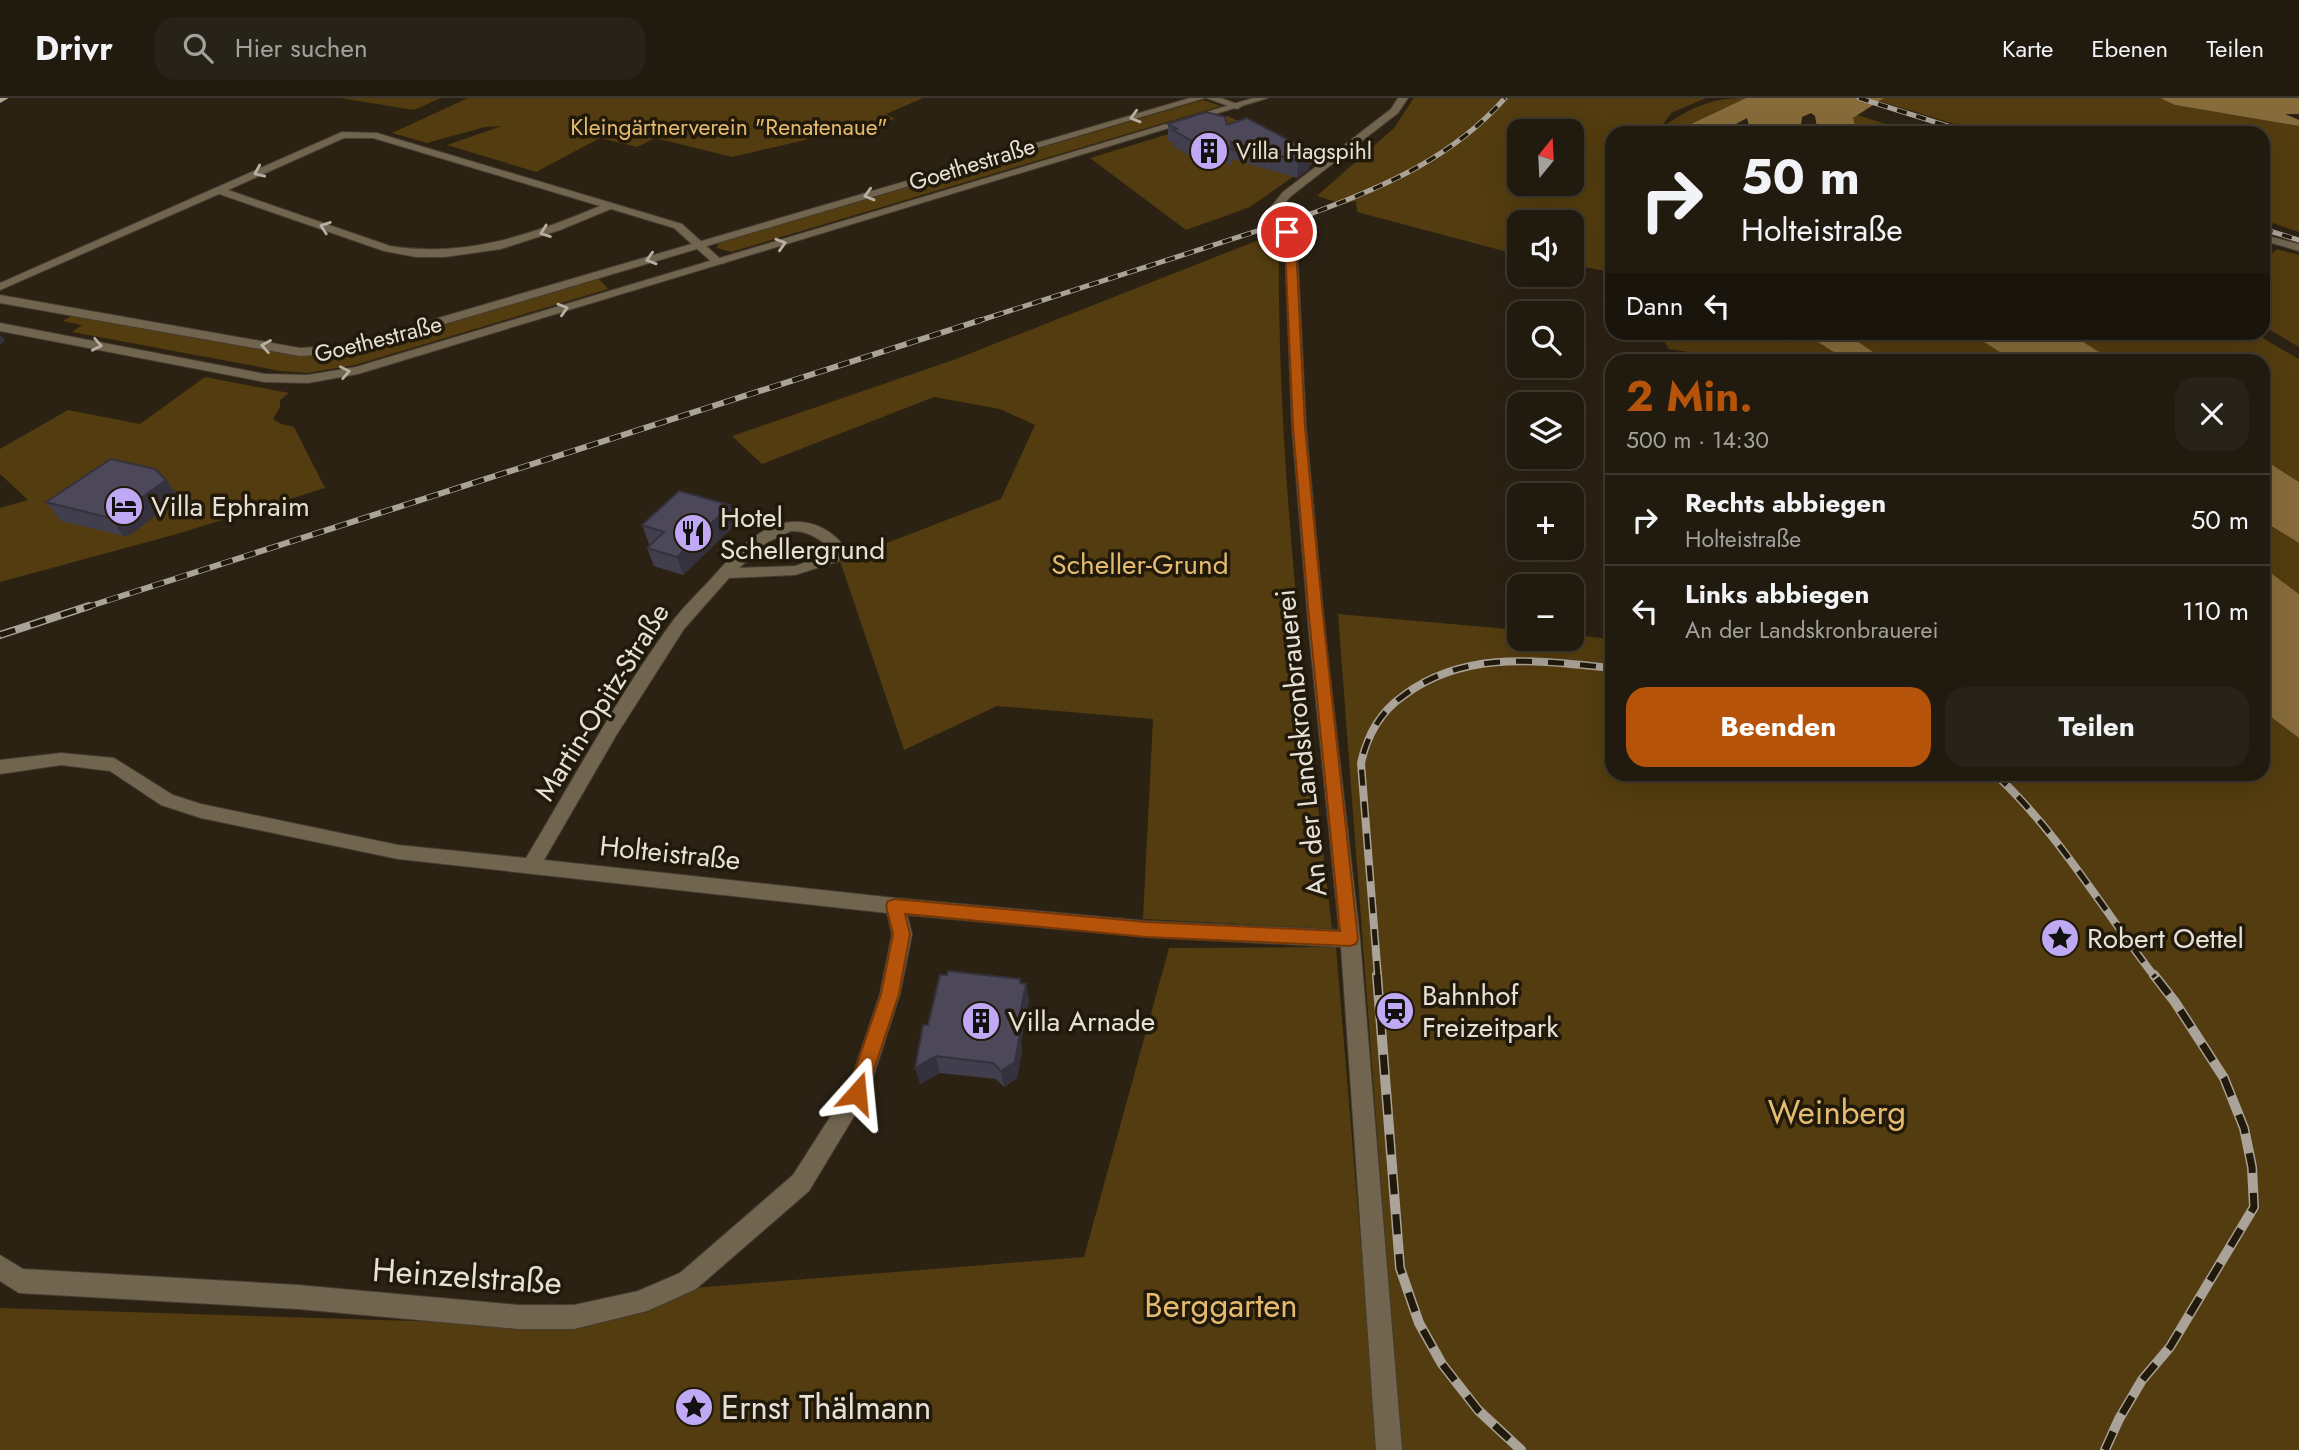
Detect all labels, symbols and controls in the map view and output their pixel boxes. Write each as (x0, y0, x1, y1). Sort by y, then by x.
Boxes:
search box (155, 17, 645, 80)
text: Drivr (35, 25, 113, 72)
icon: search (179, 29, 217, 67)
text: Hier suchen (235, 29, 368, 67)
text: Karte (2002, 31, 2053, 66)
text: Ebenen (2091, 31, 2168, 66)
text: Teilen (2206, 31, 2264, 66)
one-way arrow (1129, 109, 1141, 124)
park label: Kleingärtnerverein "Renatenaue" (570, 110, 888, 144)
north arrow (1507, 119, 1584, 196)
map controls (1507, 119, 1584, 651)
street label: Goethestraße (905, 129, 1039, 199)
building icon: Villa Hagspihl (1188, 130, 1230, 172)
place label: Villa Hagspihl (1236, 134, 1372, 168)
text: 50 m (1741, 142, 1860, 212)
icon: right (1626, 154, 1717, 245)
one-way arrow (254, 164, 266, 178)
one-way arrow (864, 187, 876, 202)
pin (1257, 202, 1317, 262)
text: Holteistraße (1741, 207, 1903, 253)
button: sound (1507, 210, 1584, 287)
icon: arrive (1268, 213, 1306, 251)
one-way arrow (320, 221, 332, 235)
one-way arrow (540, 223, 552, 237)
one-way arrow (775, 237, 787, 252)
one-way arrow (645, 251, 657, 266)
text: Dann (1626, 287, 1684, 325)
icon: left (1698, 287, 1736, 325)
button: search (1507, 301, 1584, 378)
one-way arrow (557, 302, 569, 317)
street label: Goethestraße (311, 307, 445, 371)
one-way arrow (91, 337, 103, 352)
one-way arrow (260, 339, 272, 354)
one-way arrow (339, 366, 351, 381)
text: 2 Min. (1626, 366, 1753, 427)
button: close (2175, 377, 2249, 451)
button: layers (1507, 392, 1584, 469)
text: 500 m · 14:30 (1626, 423, 1769, 457)
button: + (1507, 483, 1584, 560)
text: Rechts abbiegen (1685, 484, 1886, 522)
hotel icon: Villa Ephraim (103, 485, 145, 527)
place label: Villa Ephraim (151, 486, 310, 527)
place label: Hotel Schellergrund (720, 497, 885, 570)
icon: right (1626, 501, 1664, 539)
text: 50 m (2191, 501, 2249, 539)
restaurant icon: Hotel Schellergrund (672, 512, 714, 554)
text: Holteistraße (1685, 522, 1801, 556)
park label: Scheller-Grund (1051, 544, 1229, 585)
button: − (1507, 574, 1584, 651)
text: Links abbiegen (1685, 575, 1869, 613)
street label: An der Landskronbrauerei (1264, 587, 1338, 899)
icon: left (1626, 592, 1664, 630)
text: 110 m (2182, 592, 2249, 630)
street label: Martin-Opitz-Straße (525, 595, 679, 809)
text: An der Landskronbrauerei (1685, 613, 1938, 647)
button: Beenden (1626, 687, 1931, 767)
button: Teilen (1945, 687, 2249, 767)
street label: Holteistraße (597, 825, 743, 881)
place icon: Robert Oettel (2039, 917, 2081, 959)
place label: Robert Oettel (2087, 918, 2244, 959)
place label: Bahnhof Freizeitpark (1422, 975, 1559, 1048)
station icon: Bahnhof Freizeitpark (1374, 990, 1416, 1032)
building icon: Villa Arnade (960, 1000, 1002, 1042)
place label: Villa Arnade (1008, 1001, 1155, 1042)
position arrow (820, 1056, 894, 1130)
park label: Weinberg (1768, 1089, 1906, 1136)
street label: Heinzelstraße (371, 1246, 563, 1306)
park label: Berggarten (1144, 1282, 1298, 1329)
place label: Ernst Thälmann (721, 1384, 931, 1431)
place icon: Ernst Thälmann (673, 1386, 715, 1428)

